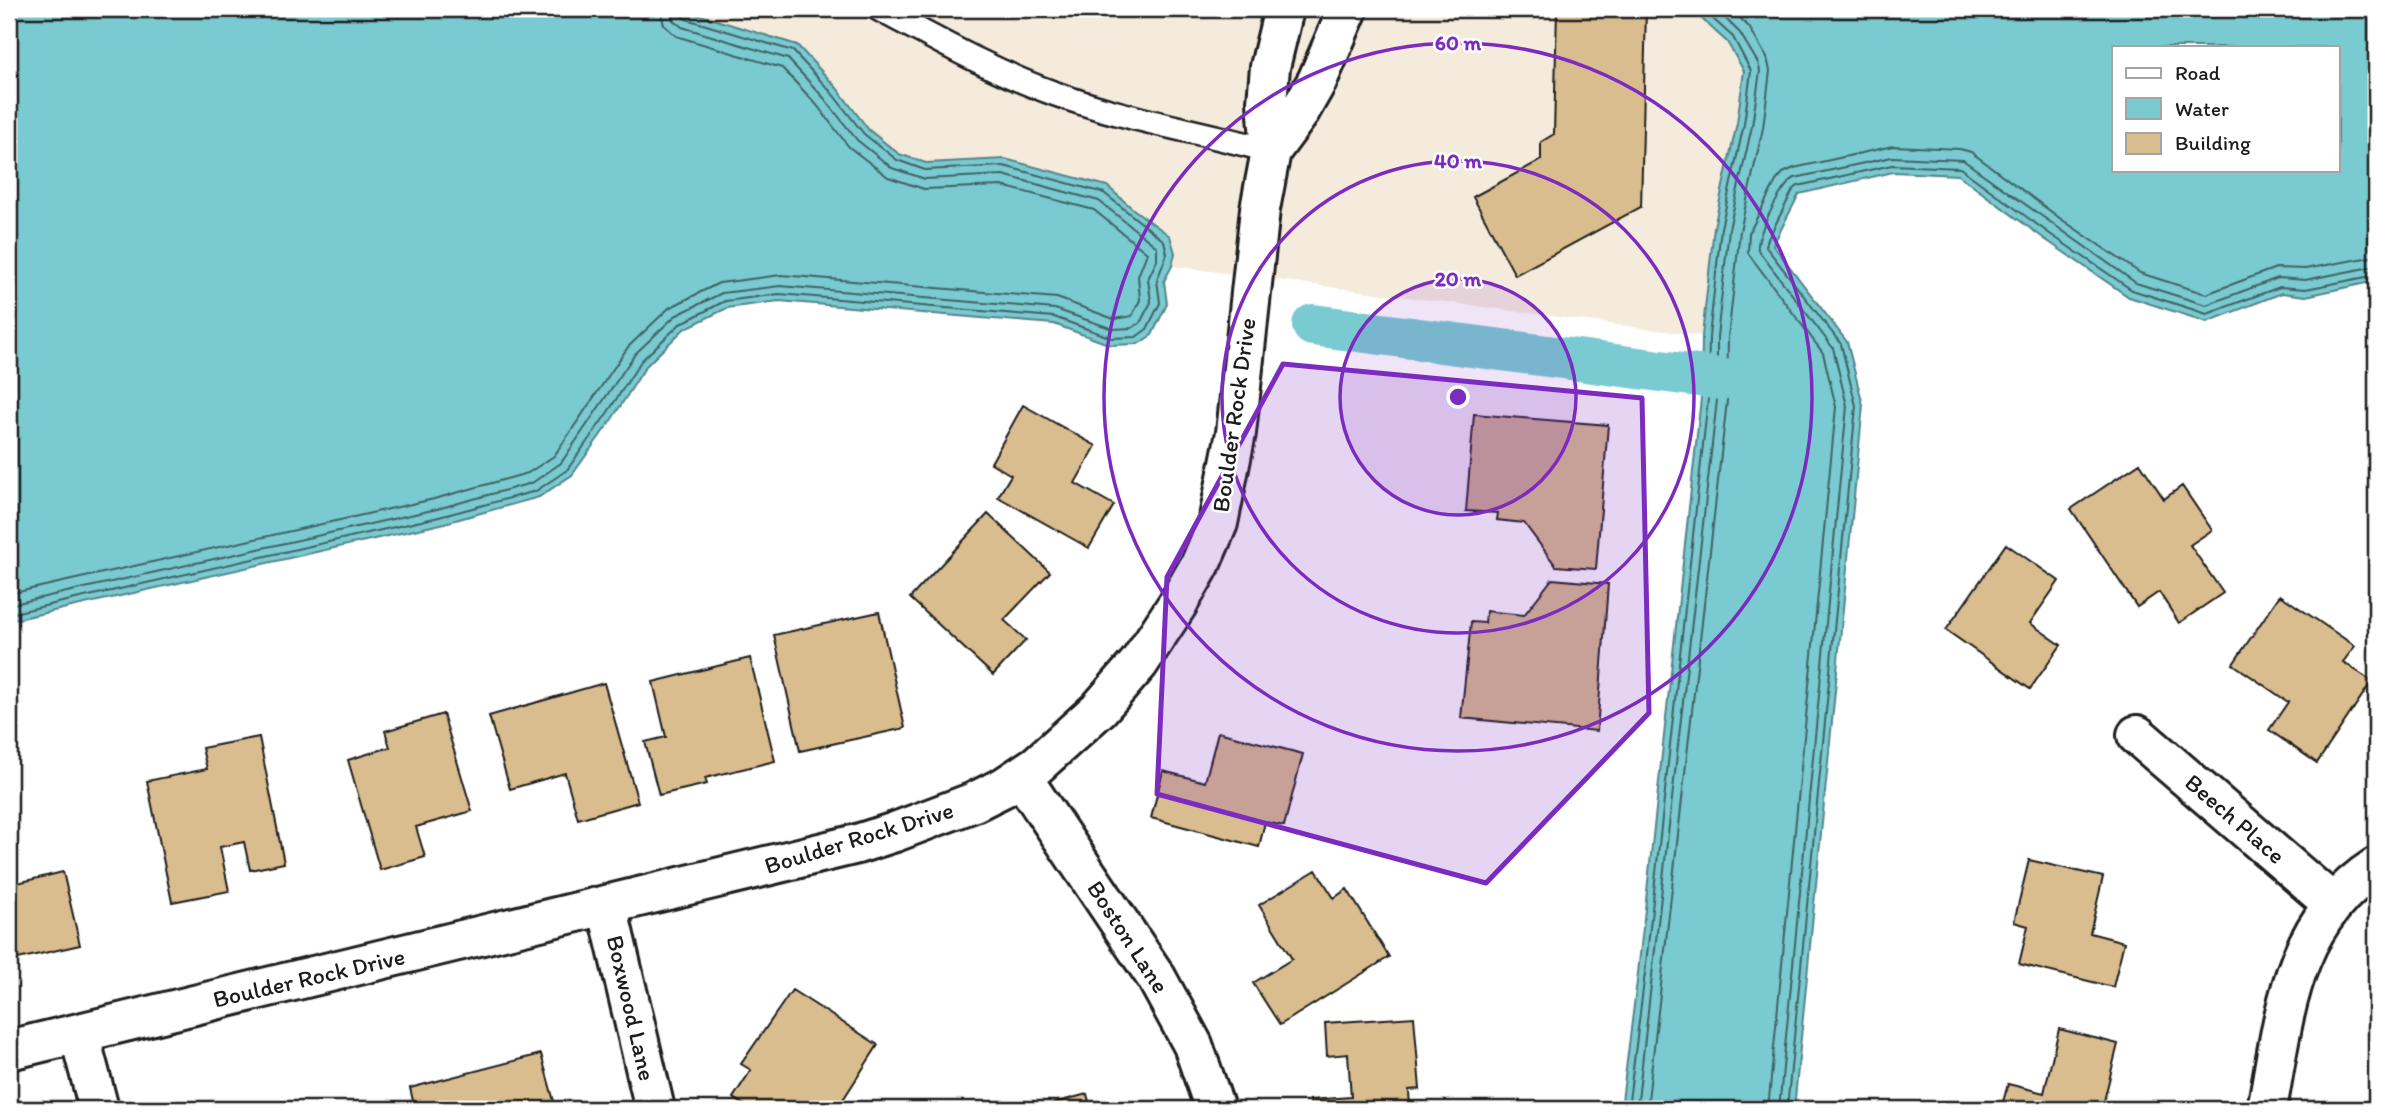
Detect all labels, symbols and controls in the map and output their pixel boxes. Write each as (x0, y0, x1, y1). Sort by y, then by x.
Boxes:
text: 60 m (1435, 30, 1482, 55)
legend (2112, 46, 2340, 172)
text: Road (2175, 60, 2221, 85)
text: Water (2175, 96, 2229, 121)
text: Building (2175, 130, 2251, 155)
text: 40 m (1434, 148, 1482, 173)
text: 20 m (1435, 266, 1482, 291)
street label: Boulder Rock Drive (1205, 316, 1262, 514)
centre of rings (1446, 385, 1470, 409)
street label: Beech Place (2179, 767, 2291, 870)
street label: Boulder Rock Drive (761, 795, 957, 880)
street label: Boston Lane (1081, 875, 1176, 998)
street label: Boxwood Lane (601, 932, 662, 1083)
street label: Boulder Rock Drive (210, 941, 408, 1014)

